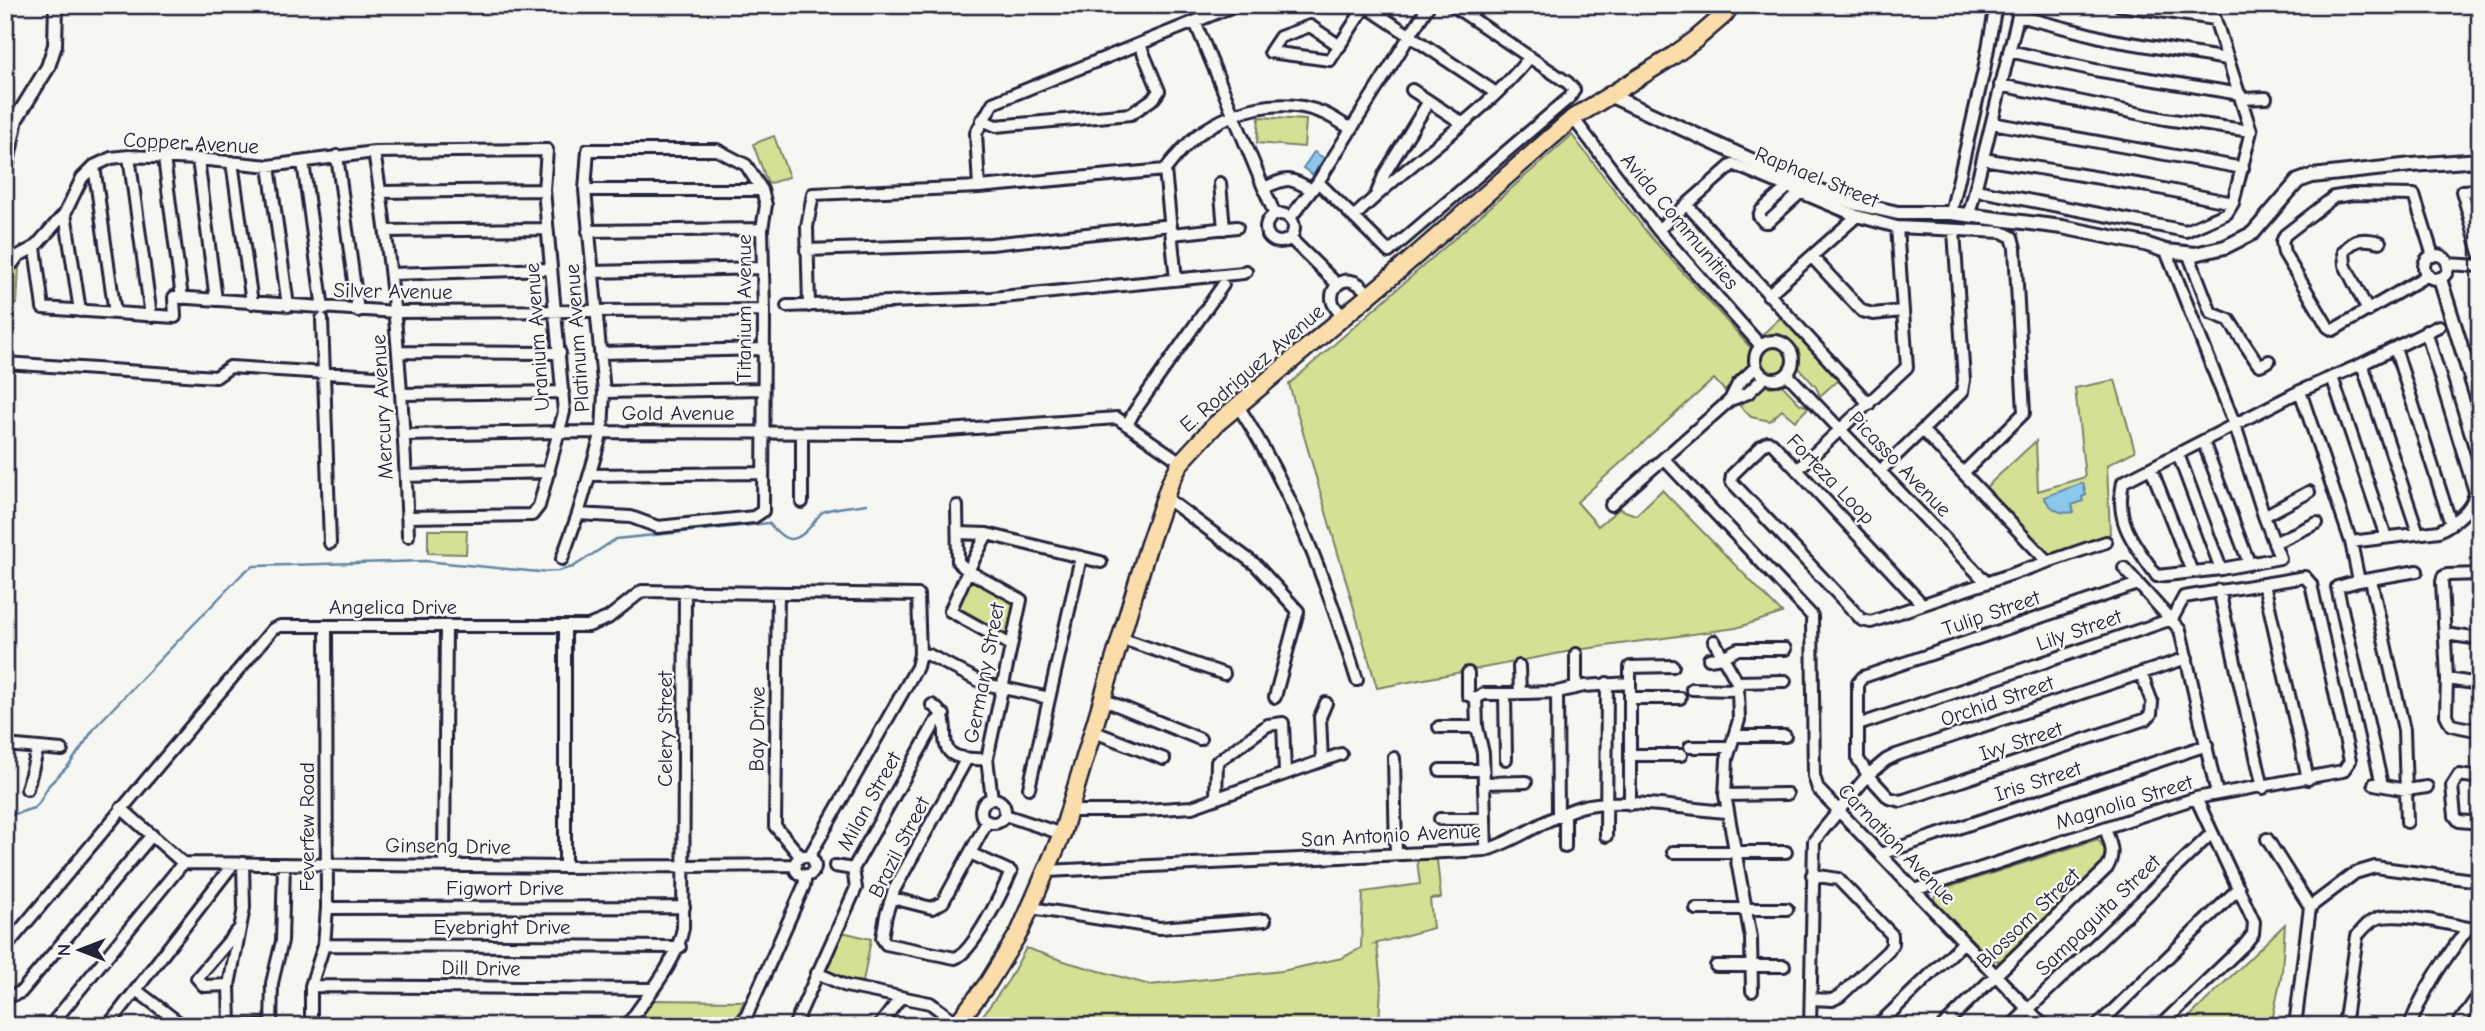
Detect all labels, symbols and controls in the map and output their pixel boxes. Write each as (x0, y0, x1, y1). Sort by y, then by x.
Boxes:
street label: Copper Avenue (122, 127, 260, 159)
street label: Raphael Street (1752, 141, 1883, 213)
street label: Avida Communities (1616, 148, 1744, 294)
street label: Titanium Avenue (732, 234, 756, 382)
street label: Uranium Avenue (520, 262, 554, 412)
street label: Platinum Avenue (560, 263, 594, 413)
street label: Silver Avenue (333, 278, 453, 304)
street label: E. Rodriguez Avenue (1175, 299, 1329, 437)
street label: Mercury Avenue (366, 334, 398, 480)
street label: Gold Avenue (622, 401, 734, 425)
street label: Picasso Avenue (1844, 406, 1956, 522)
street label: Forteza Loop (1782, 429, 1880, 529)
street label: Tulip Street (1939, 585, 2044, 641)
street label: Angelica Drive (329, 595, 457, 619)
street label: Germany Street (959, 600, 1010, 745)
street label: Lily Street (2033, 604, 2126, 656)
street label: Celery Street (653, 670, 677, 787)
street label: Orchid Street (1937, 670, 2058, 732)
street label: Bay Drive (744, 686, 770, 772)
street label: Ivy Street (1976, 716, 2067, 766)
street label: Milan Street (832, 747, 906, 854)
street label: Iris Street (1992, 755, 2085, 806)
street label: Feverfew Road (295, 762, 319, 892)
street label: Magnolia Street (2053, 769, 2196, 834)
street label: Carnation Avenue (1833, 778, 1961, 910)
street label: Brazil Street (863, 792, 935, 901)
street label: San Antonio Avenue (1301, 818, 1481, 852)
street label: Ginseng Drive (385, 833, 511, 859)
street label: Sampaguita Street (2031, 849, 2166, 981)
street label: Blossom Street (1971, 862, 2085, 973)
street label: Figwort Drive (446, 876, 564, 900)
street label: Eyebright Drive (433, 915, 571, 939)
north arrow (46, 916, 116, 986)
text: N (53, 944, 75, 956)
street label: Dill Drive (441, 955, 521, 981)

